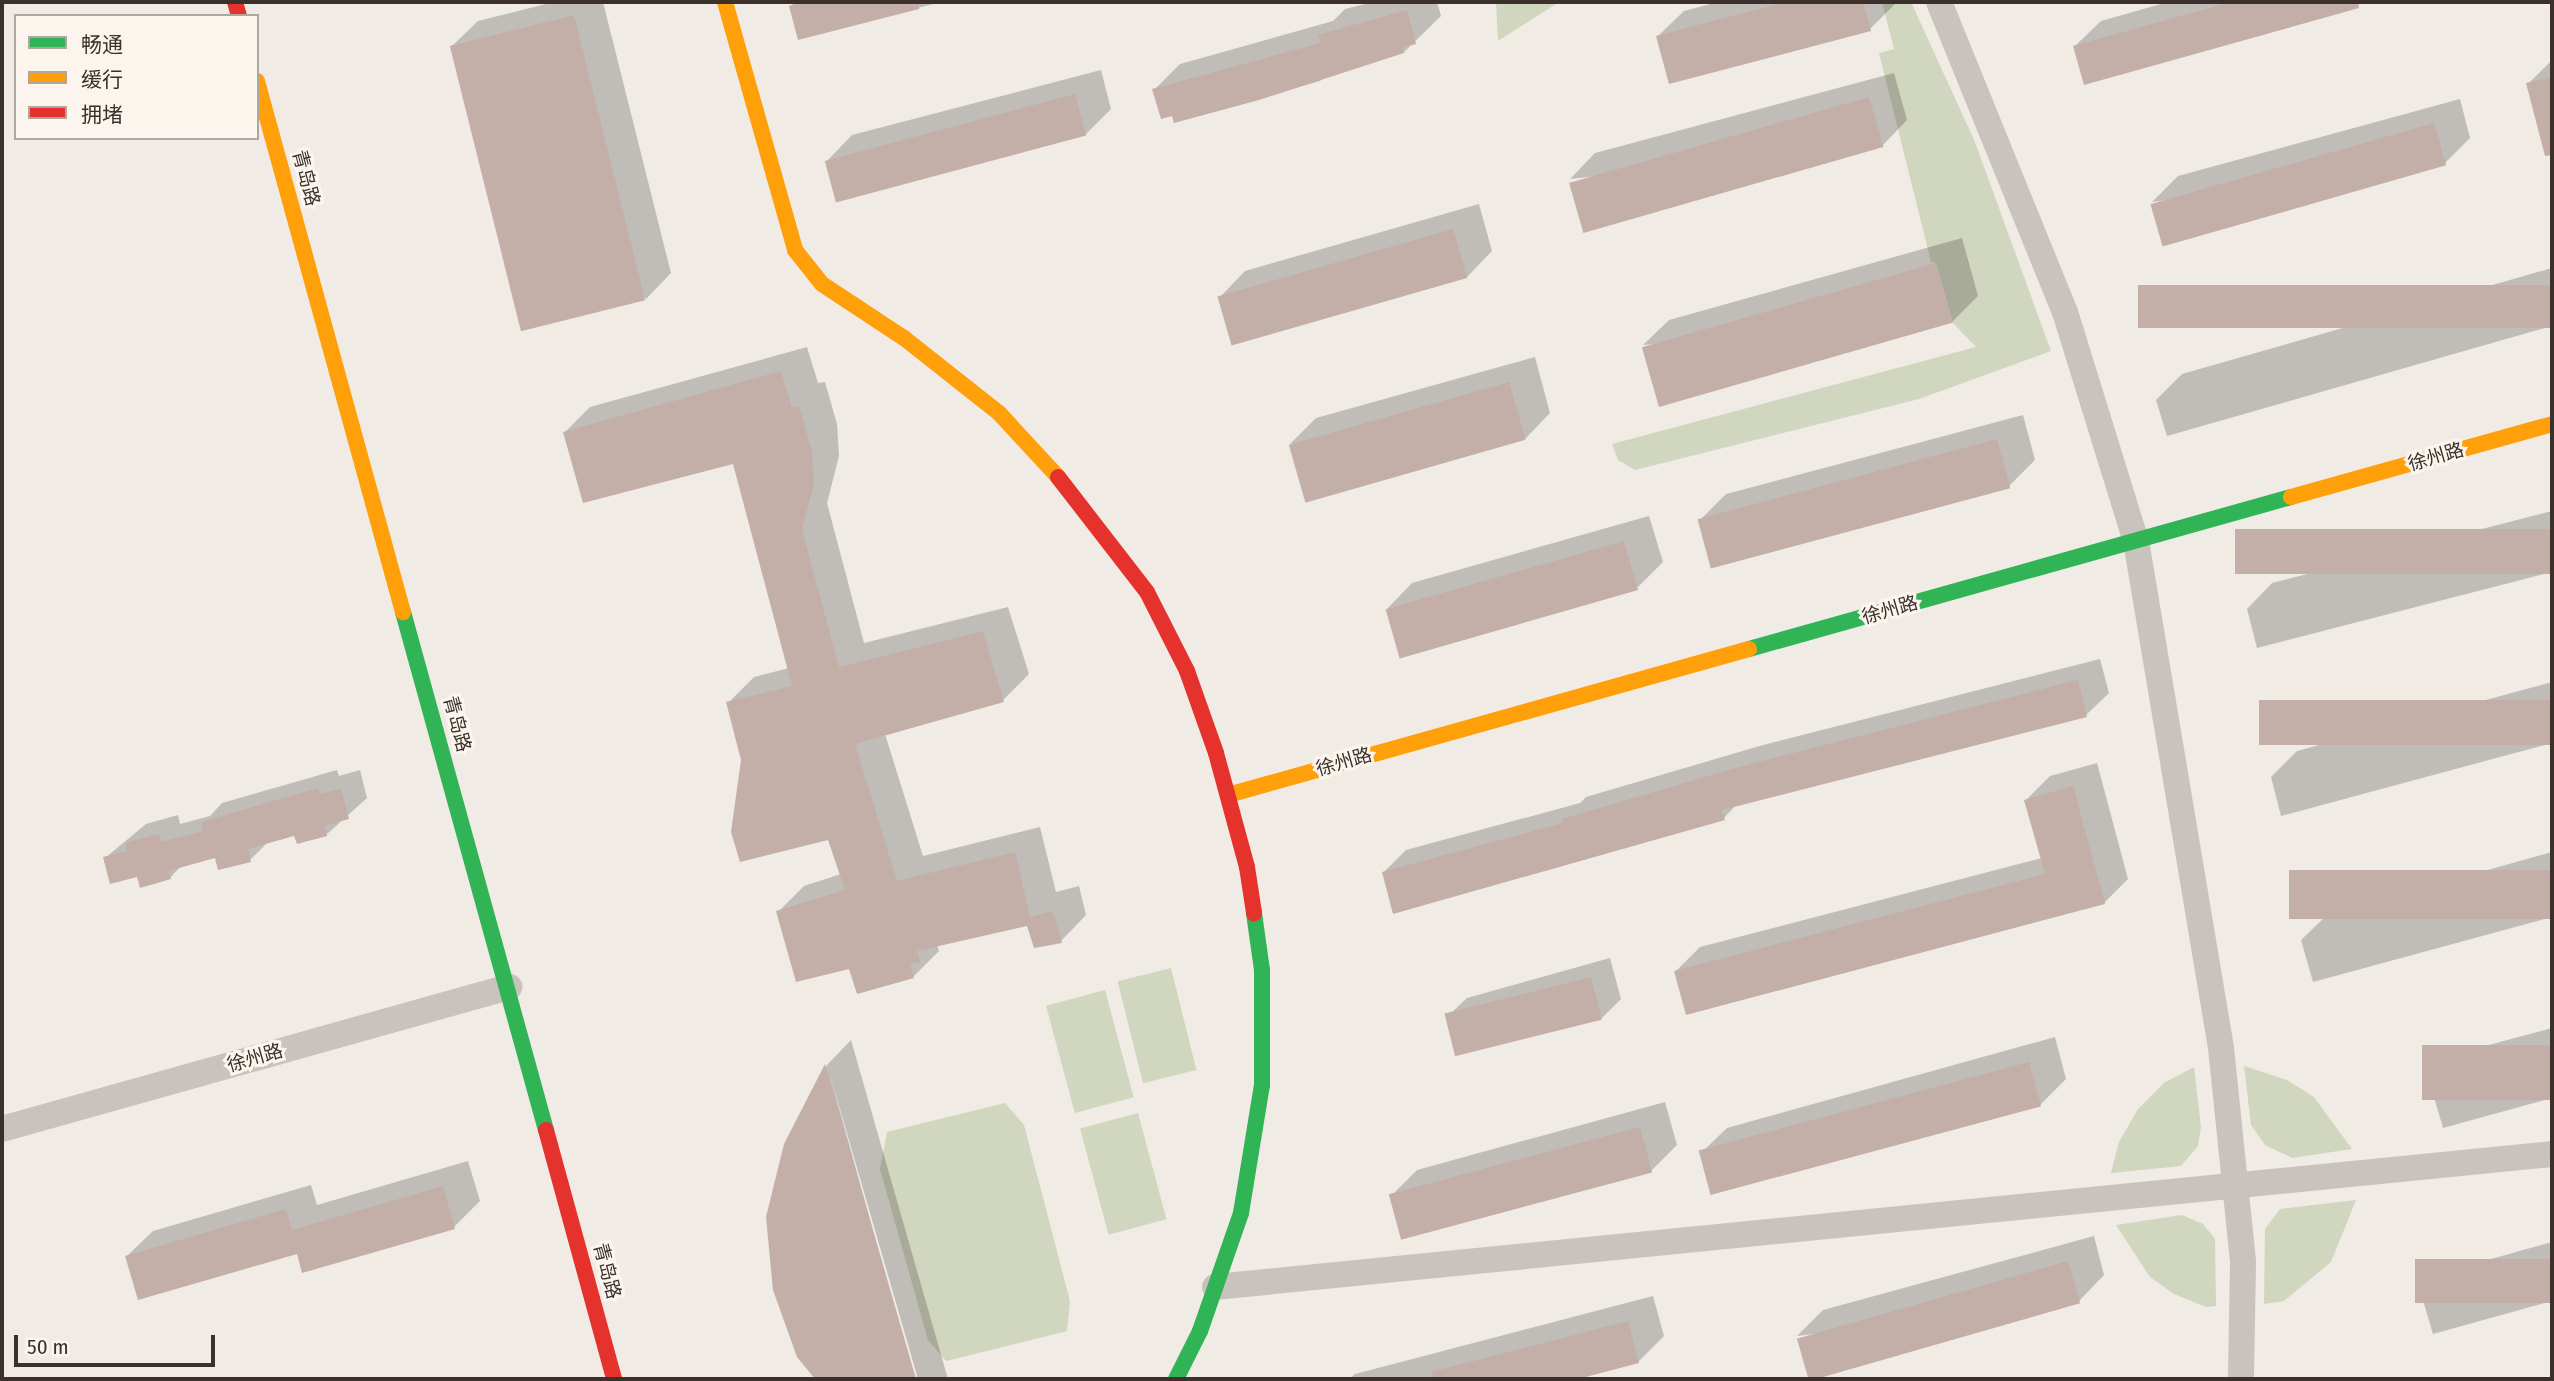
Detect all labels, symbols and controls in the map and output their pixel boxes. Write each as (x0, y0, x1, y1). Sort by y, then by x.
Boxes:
legend (14, 14, 259, 140)
text: 畅通 (81, 32, 123, 58)
text: 缓行 (81, 67, 123, 93)
text: 拥堵 (81, 102, 123, 128)
street label: 青岛路 (288, 148, 324, 208)
street label: 徐州路 (2405, 438, 2467, 476)
street label: 徐州路 (1859, 591, 1921, 629)
street label: 青岛路 (439, 694, 475, 754)
street label: 徐州路 (1313, 743, 1375, 781)
street label: 徐州路 (224, 1039, 286, 1077)
street label: 青岛路 (589, 1241, 625, 1301)
scale bar (18, 1322, 219, 1366)
text: 50 m (27, 1334, 69, 1360)

